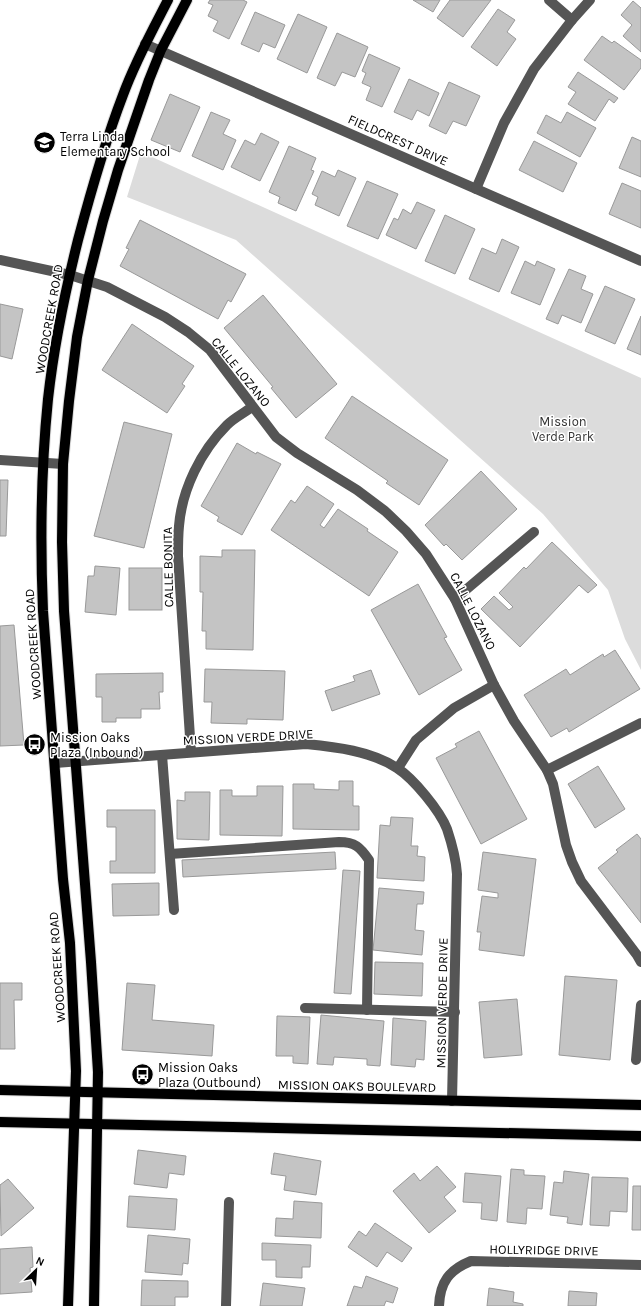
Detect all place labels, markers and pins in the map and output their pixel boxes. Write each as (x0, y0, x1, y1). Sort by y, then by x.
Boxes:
place label: Terra Linda Elementary School (60, 129, 170, 159)
school or university icon: Terra Linda Elementary School (31, 130, 57, 156)
place label: Mission Oaks Plaza (Inbound) (50, 730, 143, 760)
bus stop icon: Mission Oaks Plaza (Inbound) (22, 731, 48, 757)
place label: Mission Oaks Plaza (Outbound) (158, 1060, 261, 1090)
bus stop icon: Mission Oaks Plaza (Outbound) (129, 1061, 155, 1087)

